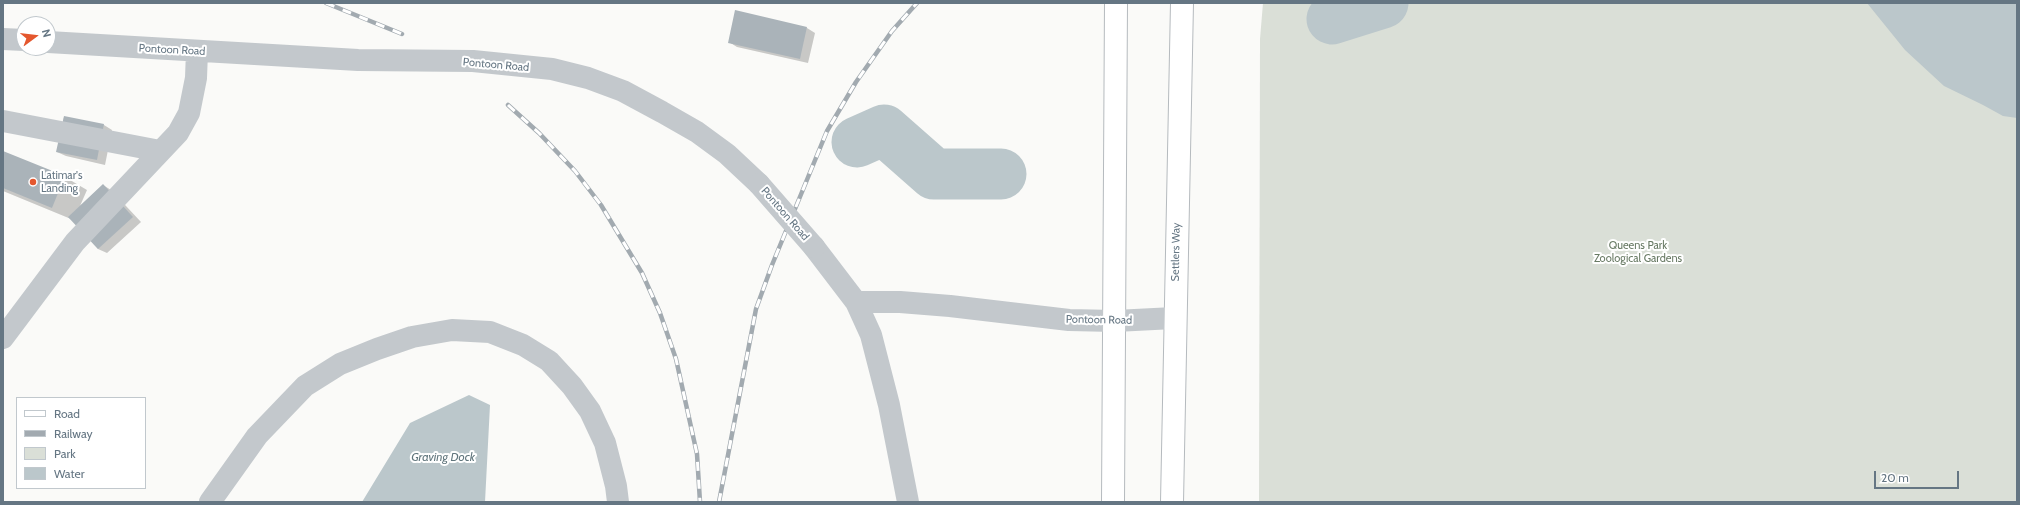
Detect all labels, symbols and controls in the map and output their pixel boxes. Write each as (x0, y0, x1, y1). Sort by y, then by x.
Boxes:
north arrow (16, 16, 56, 56)
text: N (39, 28, 54, 39)
street label: Pontoon Road (138, 42, 206, 58)
street label: Pontoon Road (462, 56, 530, 74)
place label: Latimar's Landing (41, 169, 82, 195)
marker: Latimar's Landing (28, 177, 38, 187)
street label: Pontoon Road (758, 185, 812, 243)
street label: Settlers Way (1169, 223, 1183, 281)
park label: Queens Park Zoological Gardens (1594, 239, 1682, 265)
street label: Pontoon Road (1066, 313, 1132, 327)
legend (16, 397, 146, 489)
text: Road (54, 406, 80, 421)
text: Railway (54, 426, 92, 441)
text: Park (54, 446, 76, 461)
water label: Graving Dock (411, 450, 475, 464)
scale bar (1876, 463, 1961, 489)
text: Water (54, 466, 84, 481)
text: 20 m (1881, 470, 1909, 485)

